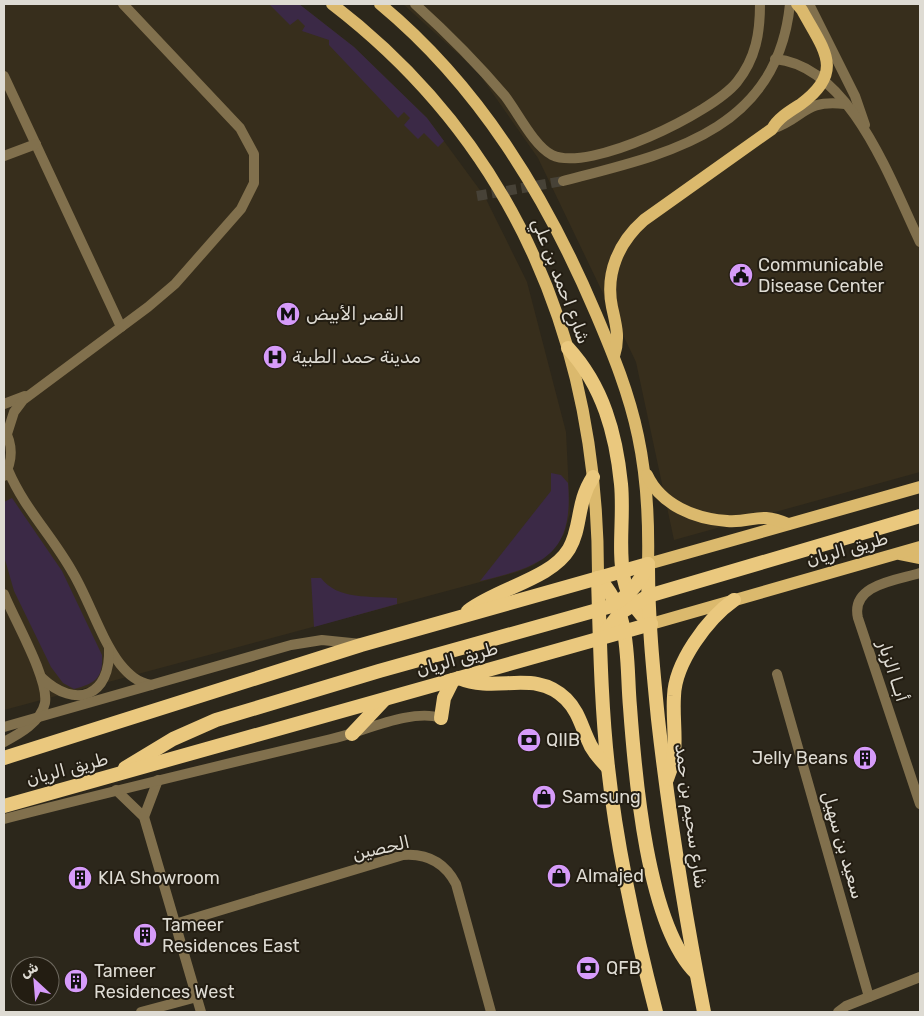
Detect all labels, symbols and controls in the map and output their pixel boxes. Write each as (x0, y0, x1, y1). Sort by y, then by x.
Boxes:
street label: شارع احمد بن علي (525, 215, 595, 348)
place label: Communicable Disease Center (758, 254, 885, 297)
public building icon: Communicable Disease Center (728, 262, 754, 288)
metro station icon: القصر الأبيض (275, 301, 301, 327)
place label: القصر الأبيض (306, 303, 404, 325)
hospital icon: مدينة حمد الطبية (262, 344, 288, 370)
place label: مدينة حمد الطبية (292, 346, 421, 368)
street label: طريق الريان (804, 527, 890, 571)
street label: طريق الريان (414, 637, 500, 681)
street label: أبــا الزبار (872, 637, 913, 705)
bank icon: QIIB (516, 727, 542, 753)
place label: QIIB (546, 729, 580, 751)
street label: شارع سحيم بن حمد (669, 742, 712, 890)
building icon: Jelly Beans (852, 745, 878, 771)
street label: طريق الريان (24, 747, 110, 791)
place label: Jelly Beans (752, 747, 848, 769)
shop icon: Samsung (531, 784, 557, 810)
place label: Samsung (562, 786, 641, 808)
street label: سعيد بن سهيل (817, 789, 869, 901)
street label: الحصين (350, 831, 412, 865)
shop icon: Almajed (546, 863, 572, 889)
building icon: KIA Showroom (67, 865, 93, 891)
place label: Almajed (576, 865, 644, 887)
place label: KIA Showroom (98, 867, 220, 889)
place label: Tameer Residences East (162, 914, 300, 957)
building icon: Tameer Residences East (132, 922, 158, 948)
bank icon: QFB (575, 955, 601, 981)
north arrow (10, 956, 60, 1006)
place label: QFB (606, 957, 641, 979)
text: ش (18, 958, 41, 981)
place label: Tameer Residences West (94, 960, 235, 1003)
building icon: Tameer Residences West (63, 968, 89, 994)

